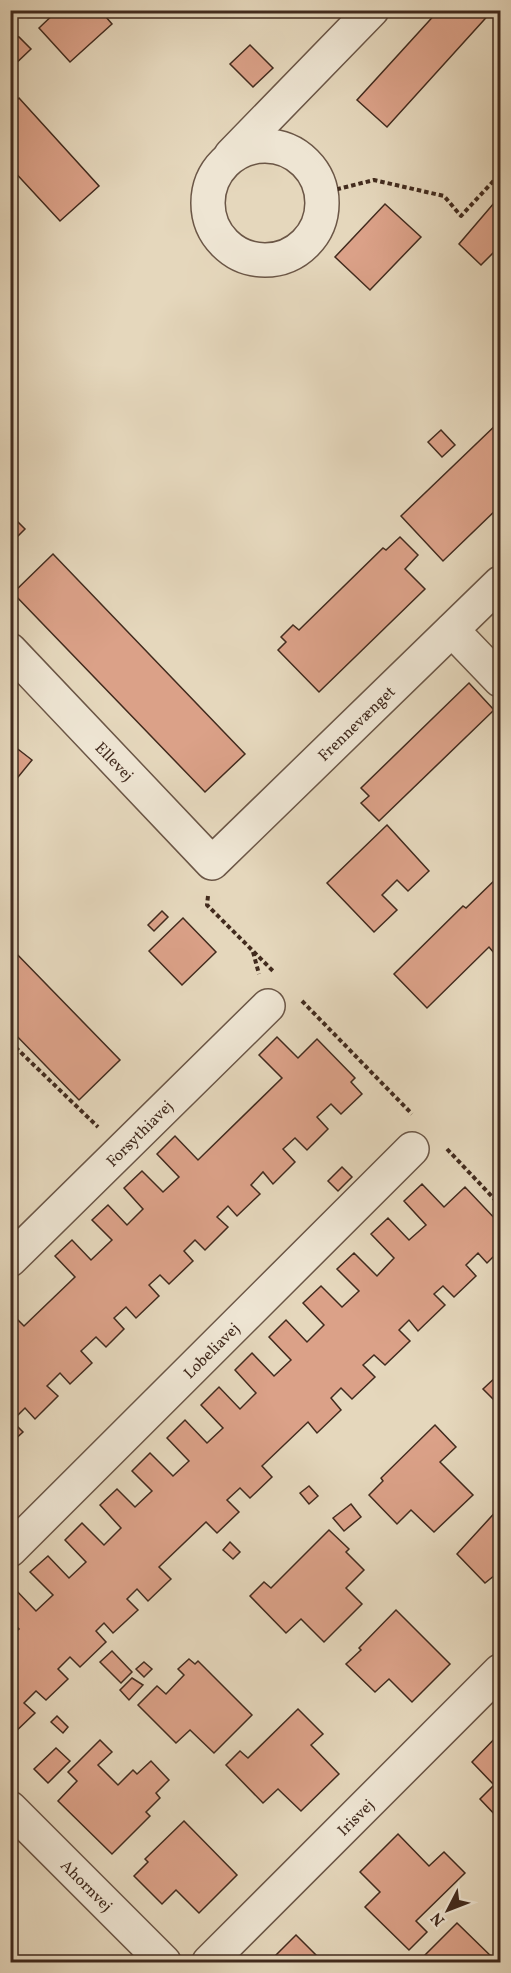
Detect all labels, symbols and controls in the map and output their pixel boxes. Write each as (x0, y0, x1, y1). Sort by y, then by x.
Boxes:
street label: Frennevænget (314, 682, 401, 767)
street label: Ellevej (89, 738, 138, 787)
street label: Forsythiavej (102, 1096, 179, 1173)
street label: Lobeliavej (179, 1318, 245, 1384)
street label: Irisvej (333, 1795, 380, 1842)
street label: Ahornvej (55, 1856, 116, 1917)
north arrow (418, 1880, 478, 1940)
text: N (426, 1907, 450, 1930)

